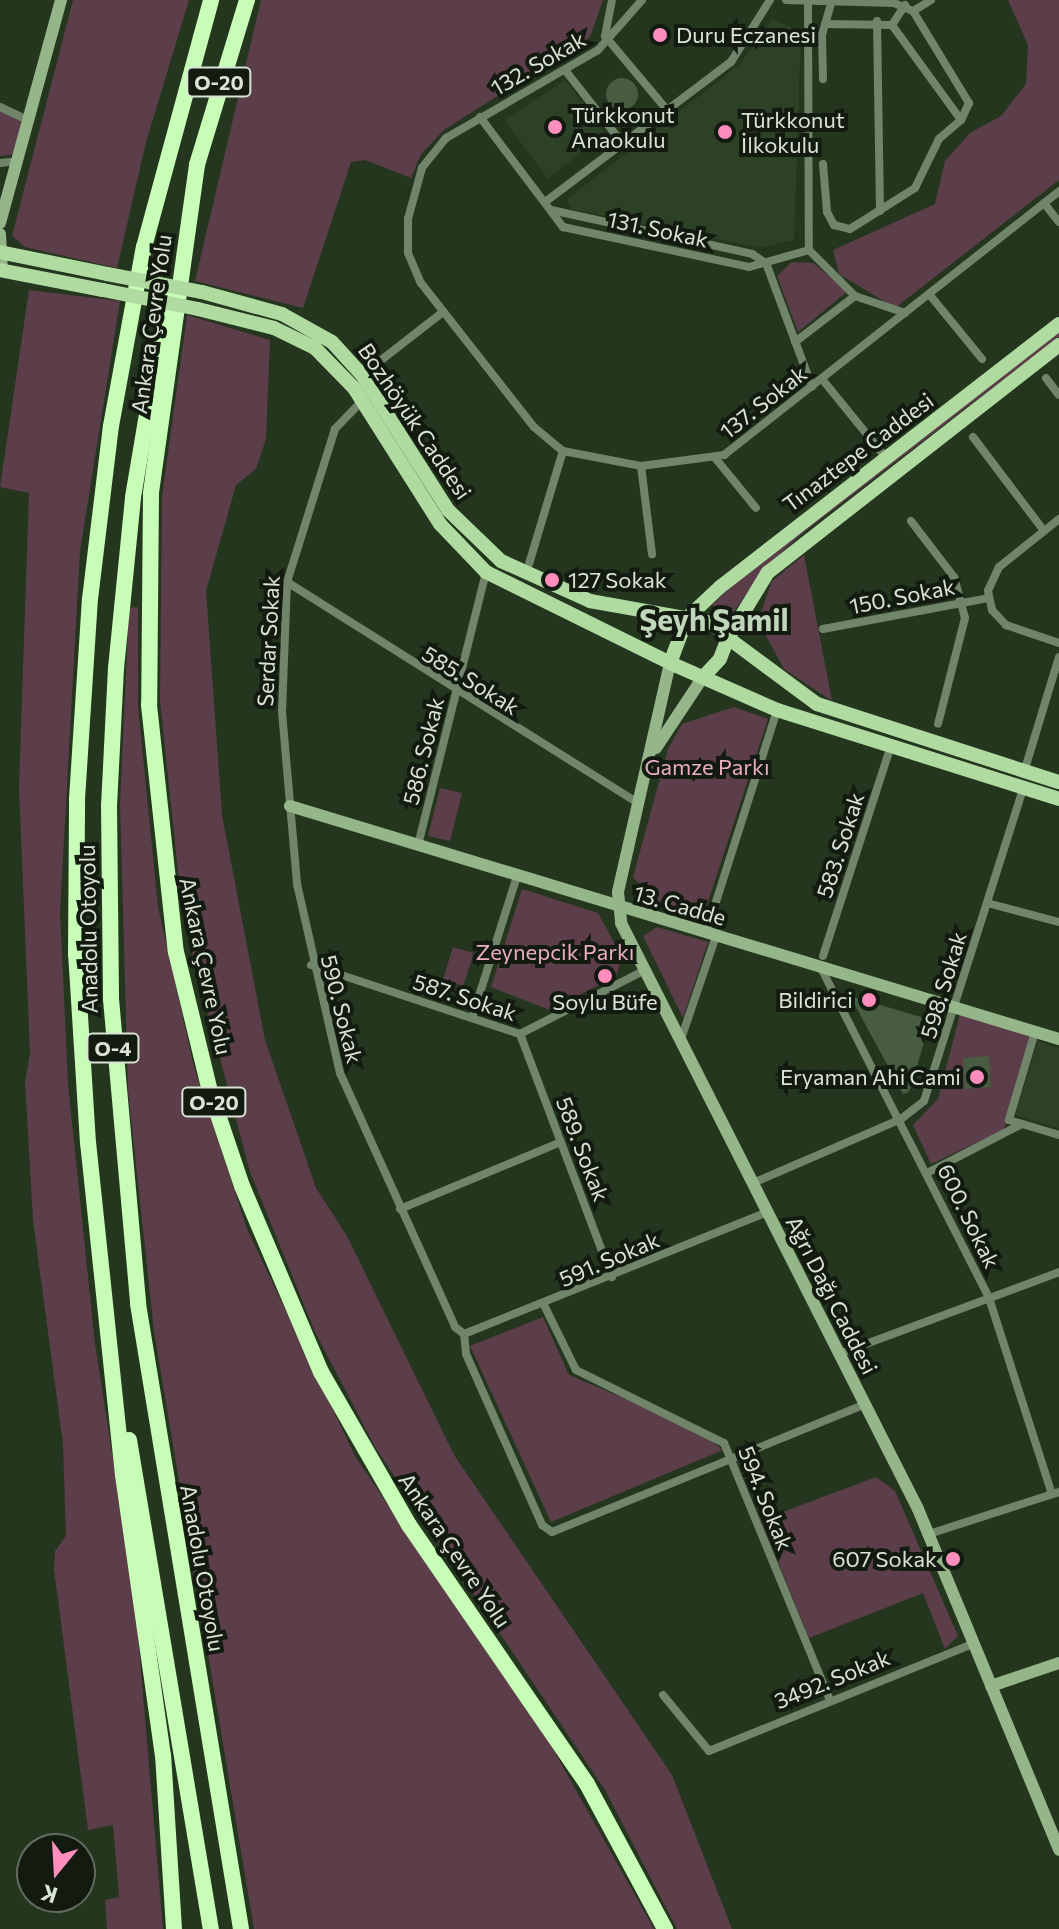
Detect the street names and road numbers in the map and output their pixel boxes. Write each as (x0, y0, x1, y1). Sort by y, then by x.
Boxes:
street label: 132. Sokak (486, 25, 590, 101)
road number: O-20 (185, 66, 253, 98)
street label: 131. Sokak (605, 205, 711, 253)
street label: Ankara Çevre Yolu (125, 233, 177, 415)
street label: Bozhöyük Caddesi (353, 338, 477, 504)
street label: 137. Sokak (714, 360, 812, 444)
street label: Tınaztepe Caddesi (778, 387, 938, 517)
street label: 150. Sokak (847, 573, 957, 619)
street label: Serdar Sokak (251, 575, 285, 707)
street label: 585. Sokak (418, 640, 524, 720)
street label: 586. Sokak (397, 695, 449, 807)
street label: 583. Sokak (811, 789, 869, 901)
street label: Anadolu Otoyolu (73, 844, 103, 1014)
street label: Ankara Çevre Yolu (174, 875, 238, 1057)
street label: 13. Cadde (631, 879, 729, 931)
street label: 598. Sokak (914, 929, 972, 1041)
street label: 590. Sokak (316, 952, 368, 1066)
street label: 587. Sokak (410, 968, 520, 1026)
road number: O-4 (85, 1032, 141, 1064)
road number: O-20 (180, 1086, 248, 1118)
street label: 589. Sokak (551, 1093, 615, 1205)
street label: 600. Sokak (932, 1160, 1006, 1272)
street label: Ağrı Dağı Caddesi (781, 1211, 883, 1379)
street label: 591. Sokak (555, 1226, 663, 1292)
street label: 594. Sokak (733, 1442, 799, 1554)
street label: Ankara Çevre Yolu (394, 1468, 516, 1632)
street label: Anadolu Otoyolu (175, 1483, 231, 1653)
street label: 3492. Sokak (770, 1644, 894, 1714)

